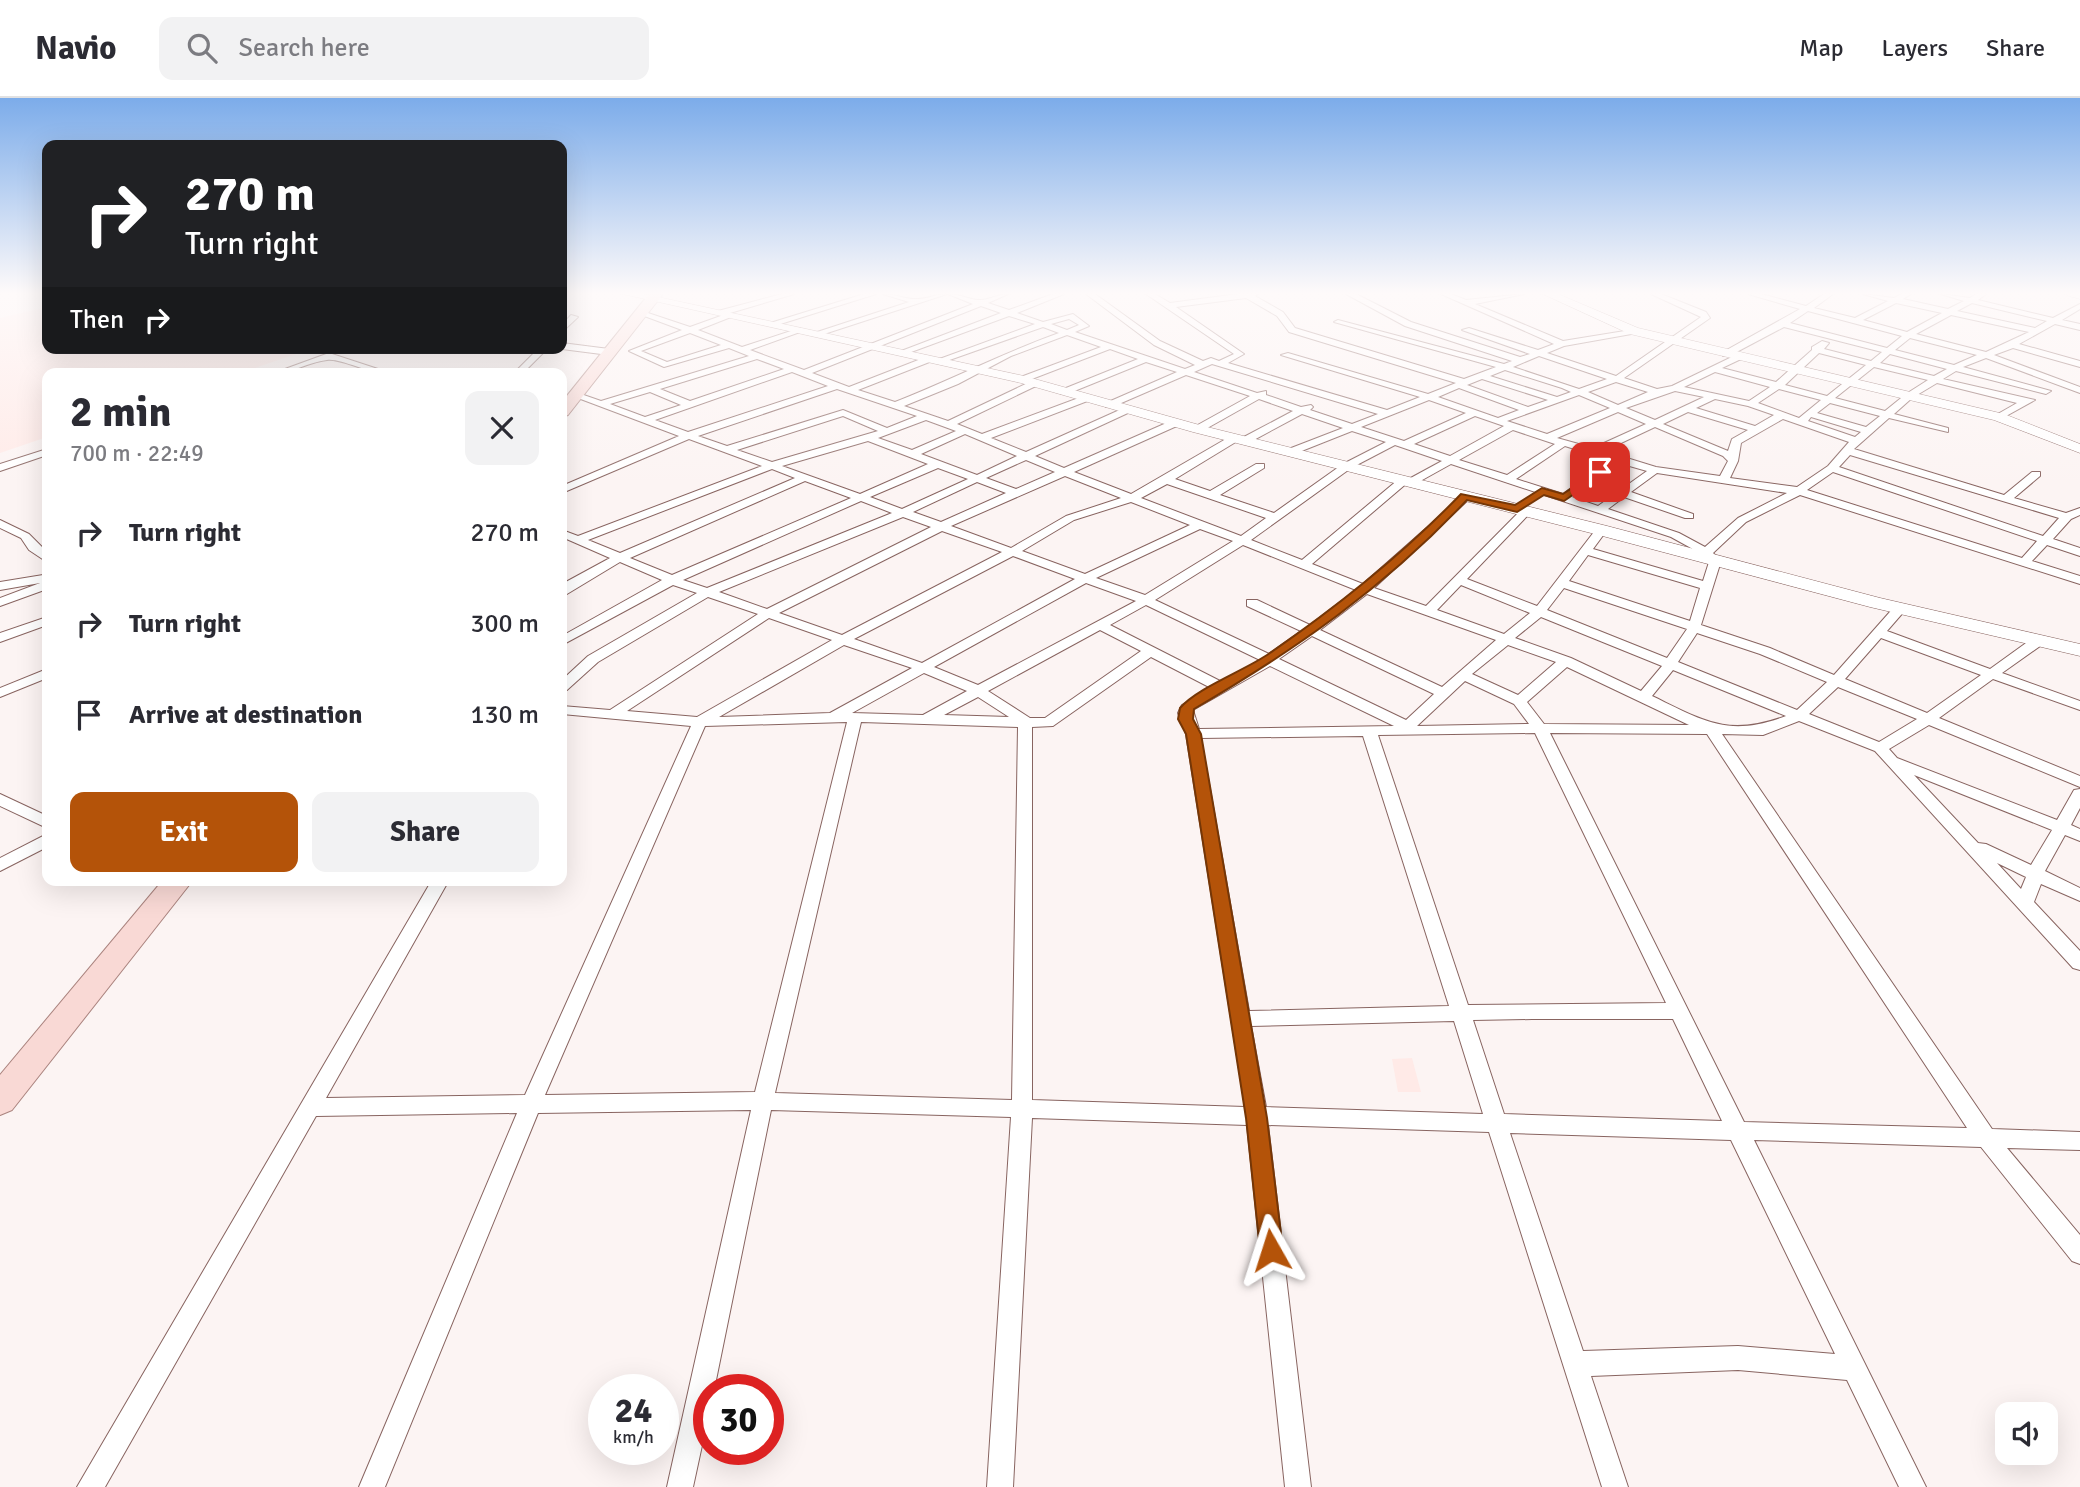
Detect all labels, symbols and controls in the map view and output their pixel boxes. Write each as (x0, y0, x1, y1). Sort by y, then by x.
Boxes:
search box (159, 17, 649, 80)
text: Navio (35, 28, 117, 69)
icon: search (183, 29, 221, 67)
text: Search here (239, 32, 370, 64)
text: Map (1799, 33, 1844, 63)
text: Layers (1882, 33, 1948, 63)
text: Share (1986, 33, 2045, 63)
text: 270 m (185, 164, 315, 224)
icon: right (70, 168, 161, 259)
text: Turn right (185, 224, 318, 263)
icon: right (138, 301, 176, 339)
text: Then (70, 304, 124, 336)
text: 2 min (70, 387, 171, 438)
button: close (465, 391, 539, 465)
text: 700 m · 22:49 (70, 439, 204, 468)
pin (1570, 442, 1630, 502)
icon: arrive (1581, 453, 1619, 491)
icon: right (70, 514, 108, 552)
text: Turn right (129, 517, 241, 549)
text: 270 m (470, 517, 539, 549)
icon: right (70, 605, 108, 643)
text: Turn right (129, 608, 241, 640)
text: 300 m (470, 608, 539, 640)
icon: arrive (70, 696, 108, 734)
text: Arrive at destination (129, 699, 362, 731)
text: 130 m (470, 699, 539, 731)
button: Exit (70, 792, 298, 872)
button: Share (312, 792, 539, 872)
position arrow (1234, 1213, 1308, 1287)
speed limit sign: 30 (693, 1374, 784, 1465)
text: 24 (615, 1389, 652, 1432)
map controls (1995, 1402, 2058, 1465)
button: sound (1995, 1402, 2058, 1465)
text: km/h (613, 1426, 654, 1448)

